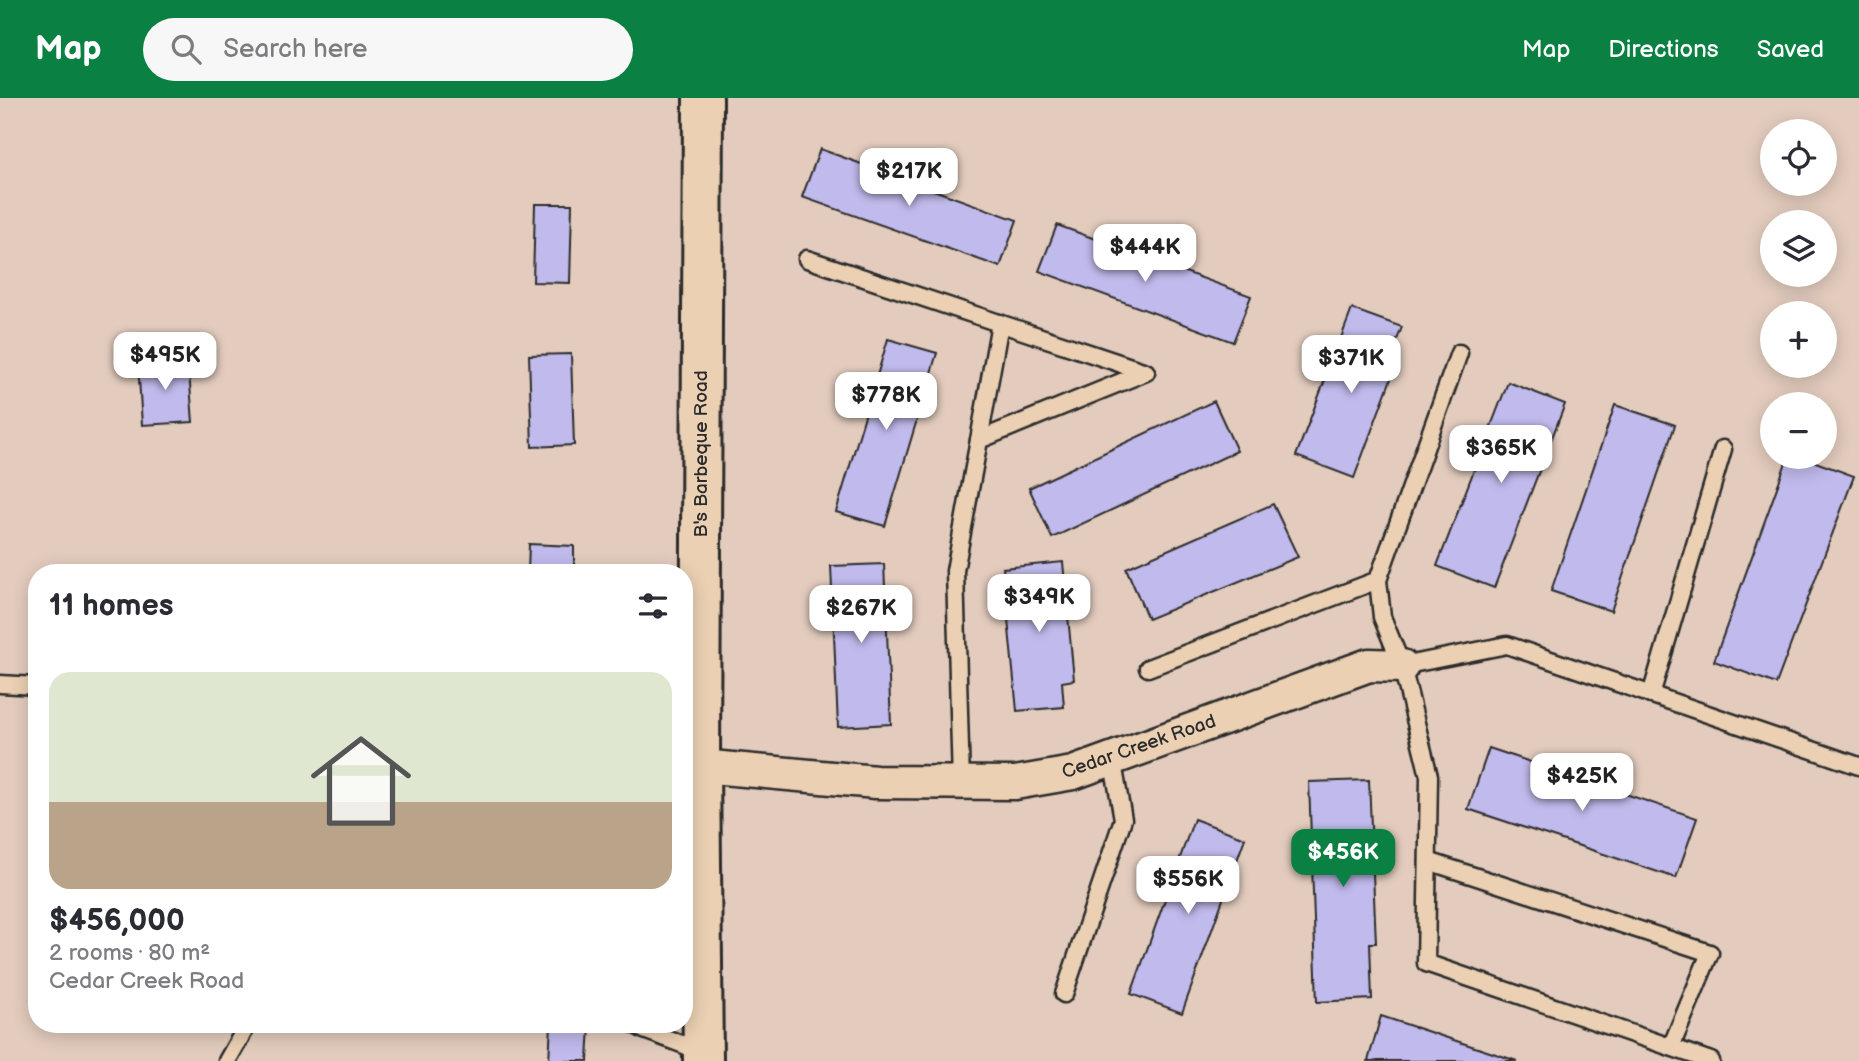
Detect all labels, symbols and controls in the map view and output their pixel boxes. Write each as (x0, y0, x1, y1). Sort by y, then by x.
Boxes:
search box (143, 18, 633, 81)
text: Map (35, 29, 101, 69)
icon: search (167, 30, 205, 68)
text: Search here (223, 34, 367, 65)
text: Map (1522, 35, 1570, 64)
text: Directions (1608, 35, 1719, 64)
text: Saved (1757, 35, 1824, 64)
map controls (1760, 119, 1837, 469)
button: locate (1760, 119, 1837, 196)
pin: $217K (860, 148, 958, 208)
text: $217K (876, 157, 942, 185)
button: layers (1760, 210, 1837, 287)
pin: $444K (1096, 225, 1194, 284)
text: $444K (1109, 233, 1181, 261)
button: + (1760, 301, 1837, 378)
pin: $495K (116, 332, 214, 392)
pin: $371K (1302, 336, 1400, 395)
text: $495K (129, 341, 201, 369)
text: $371K (1318, 344, 1384, 372)
street label: B's Barbeque Road (690, 370, 713, 538)
pin: $778K (837, 372, 935, 432)
text: $778K (851, 381, 921, 409)
button: − (1760, 392, 1837, 469)
pin: $365K (1452, 426, 1550, 485)
text: $365K (1465, 434, 1537, 462)
pin: $349K (990, 574, 1088, 634)
text: $349K (1003, 583, 1075, 611)
pin: $267K (812, 586, 910, 645)
icon: filters (634, 587, 672, 625)
text: 11 homes (49, 588, 173, 624)
text: $267K (825, 594, 897, 622)
street label: Cedar Creek Road (1059, 710, 1219, 784)
icon: home (298, 718, 424, 844)
pin: $425K (1533, 754, 1631, 813)
text: $425K (1546, 762, 1618, 790)
pin: $456K (1294, 830, 1392, 889)
text: $456K (1307, 838, 1379, 866)
pin: $556K (1139, 856, 1237, 916)
text: $556K (1152, 865, 1224, 893)
text: $456,000 (49, 903, 185, 939)
text: 2 rooms · 80 m² (49, 939, 210, 967)
text: Cedar Creek Road (49, 967, 244, 995)

